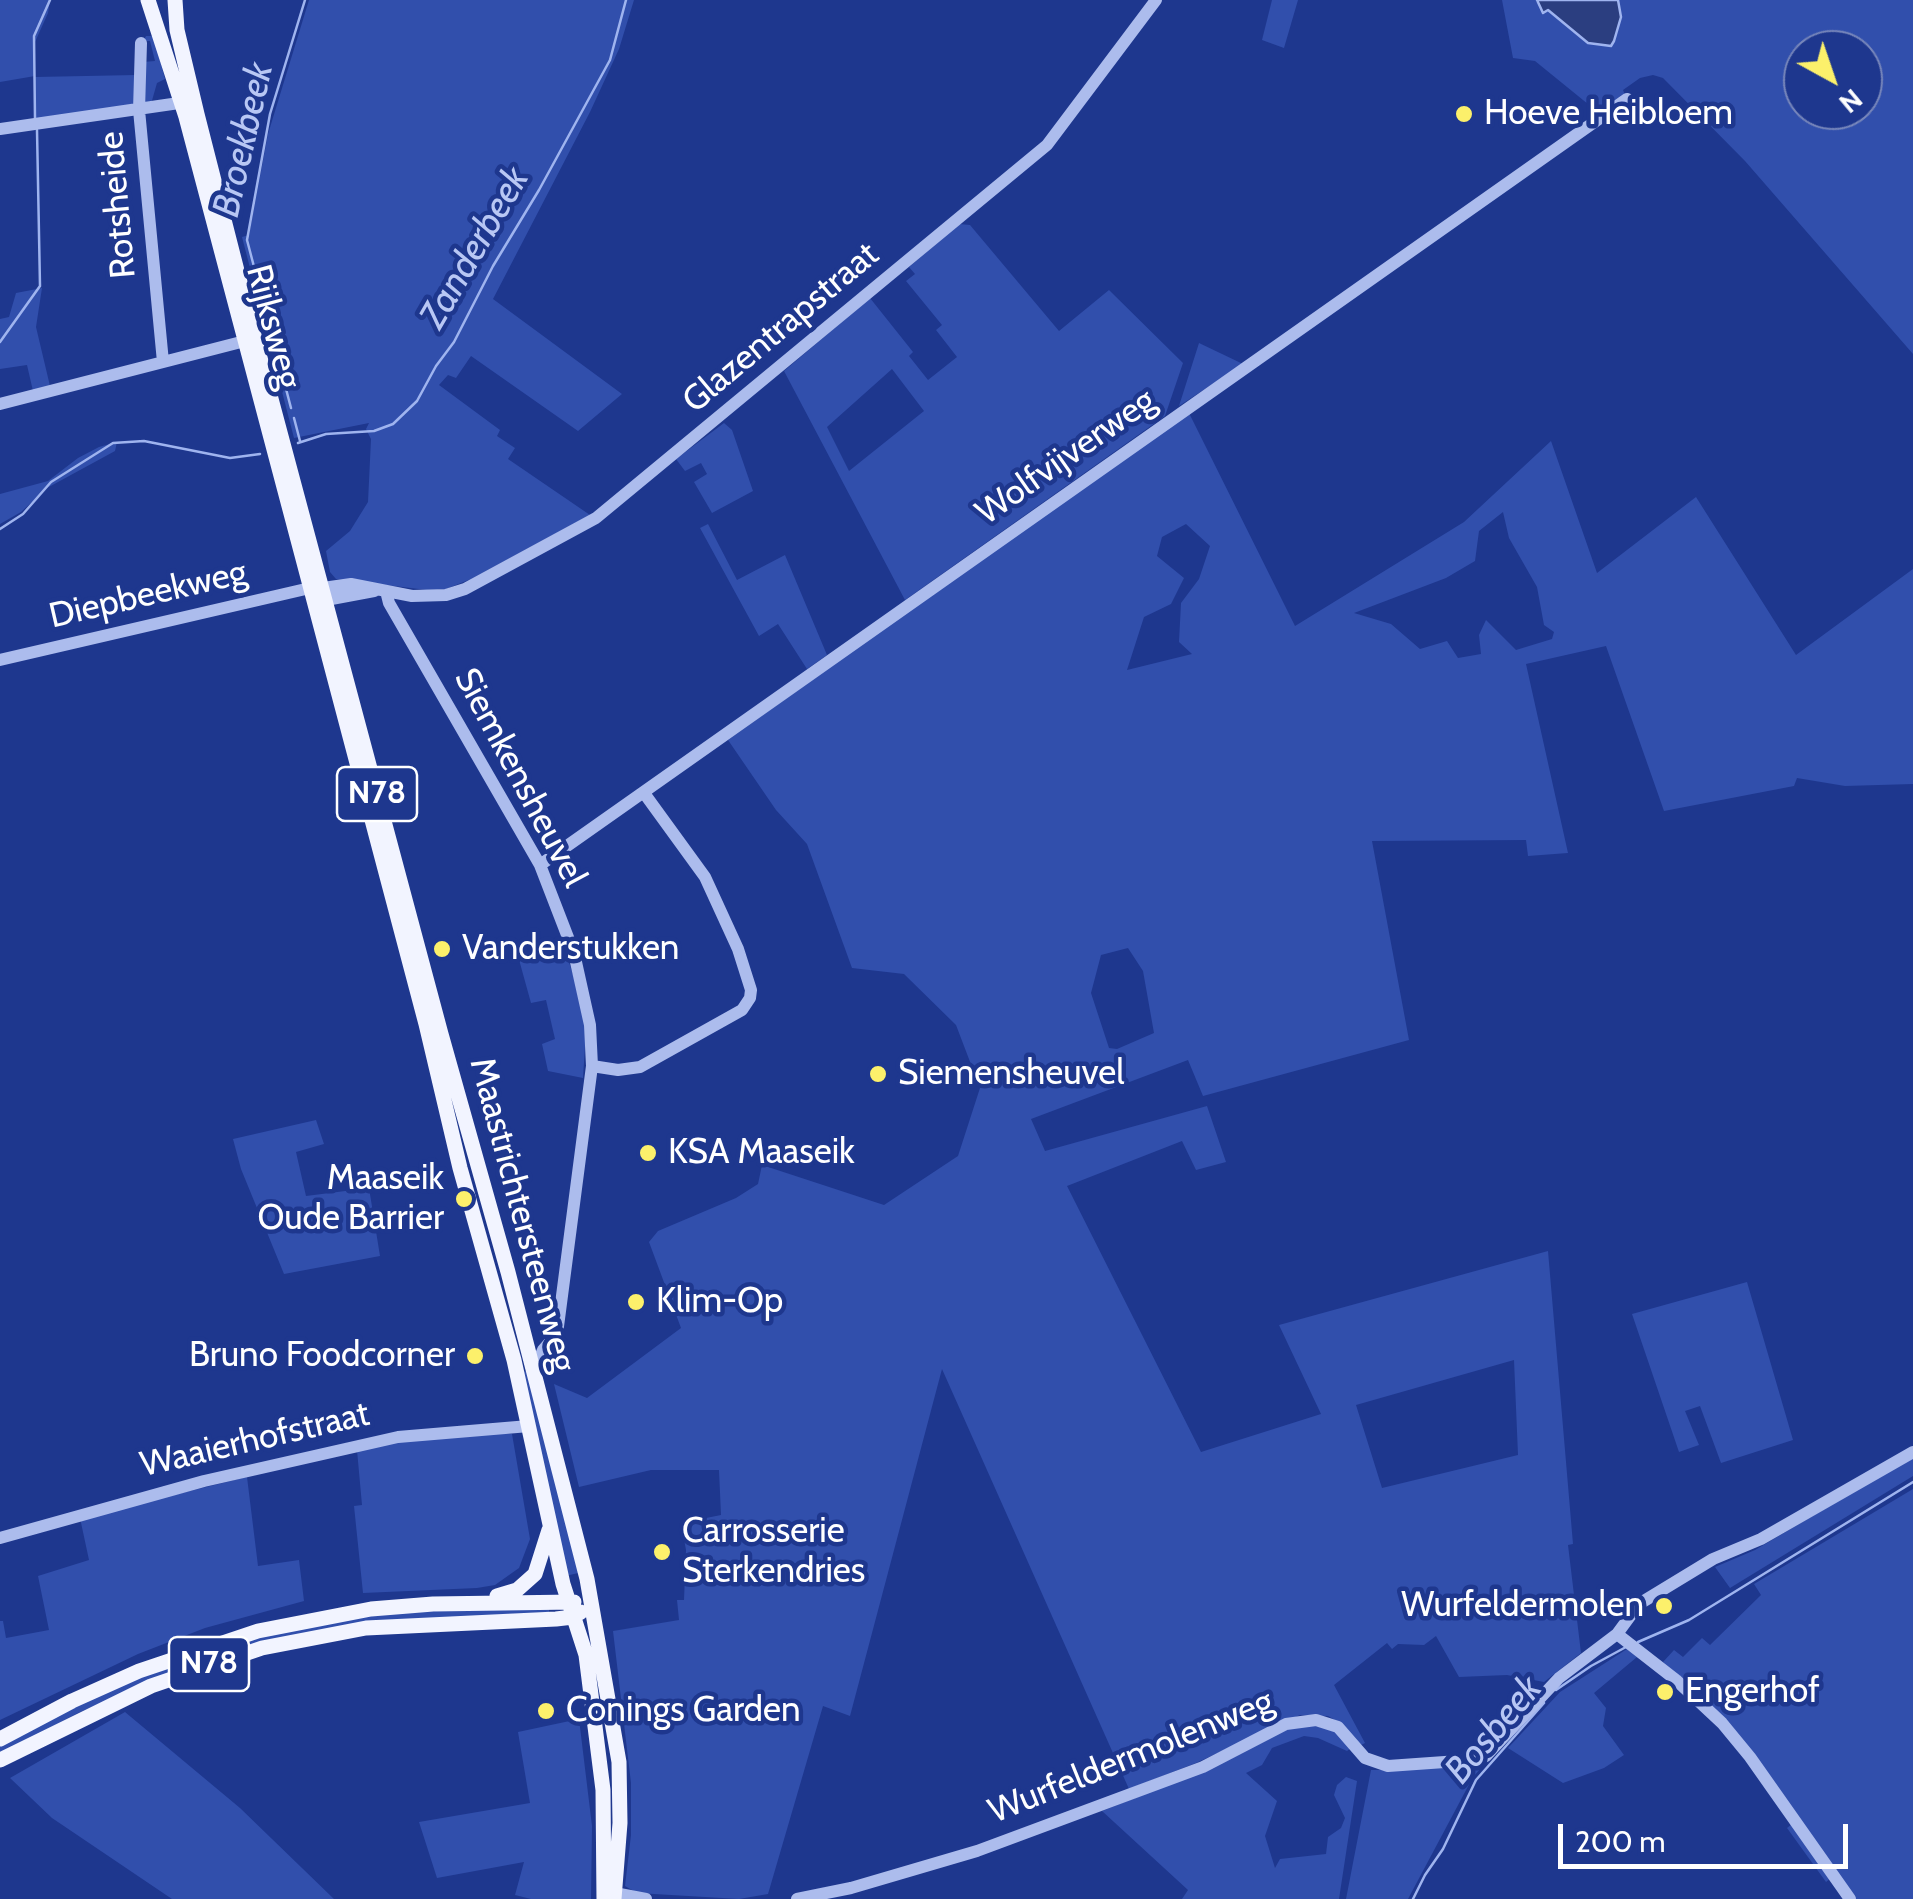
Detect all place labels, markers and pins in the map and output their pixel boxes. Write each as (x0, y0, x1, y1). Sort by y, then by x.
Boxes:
place label: Hoeve Heibloem (1484, 93, 1733, 135)
marker: Hoeve Heibloem (1453, 103, 1475, 125)
place label: Vanderstukken (462, 928, 679, 970)
marker: Vanderstukken (431, 938, 453, 960)
place label: Siemensheuvel (898, 1053, 1125, 1095)
marker: Siemensheuvel (867, 1063, 889, 1085)
place label: KSA Maaseik (668, 1132, 855, 1174)
marker: KSA Maaseik (637, 1142, 659, 1164)
place label: Maaseik Oude Barrier (257, 1158, 444, 1240)
marker: Maaseik Oude Barrier (453, 1188, 475, 1210)
place label: Klim-Op (656, 1281, 783, 1323)
marker: Klim-Op (625, 1291, 647, 1313)
place label: Bruno Foodcorner (189, 1335, 455, 1377)
marker: Bruno Foodcorner (464, 1345, 486, 1367)
place label: Carrosserie Sterkendries (682, 1511, 865, 1593)
marker: Carrosserie Sterkendries (651, 1541, 673, 1563)
place label: Wurfeldermolen (1401, 1585, 1644, 1627)
marker: Wurfeldermolen (1653, 1595, 1675, 1617)
place label: Engerhof (1685, 1671, 1820, 1713)
marker: Engerhof (1654, 1681, 1676, 1703)
place label: Conings Garden (566, 1690, 800, 1732)
marker: Conings Garden (535, 1700, 557, 1722)

